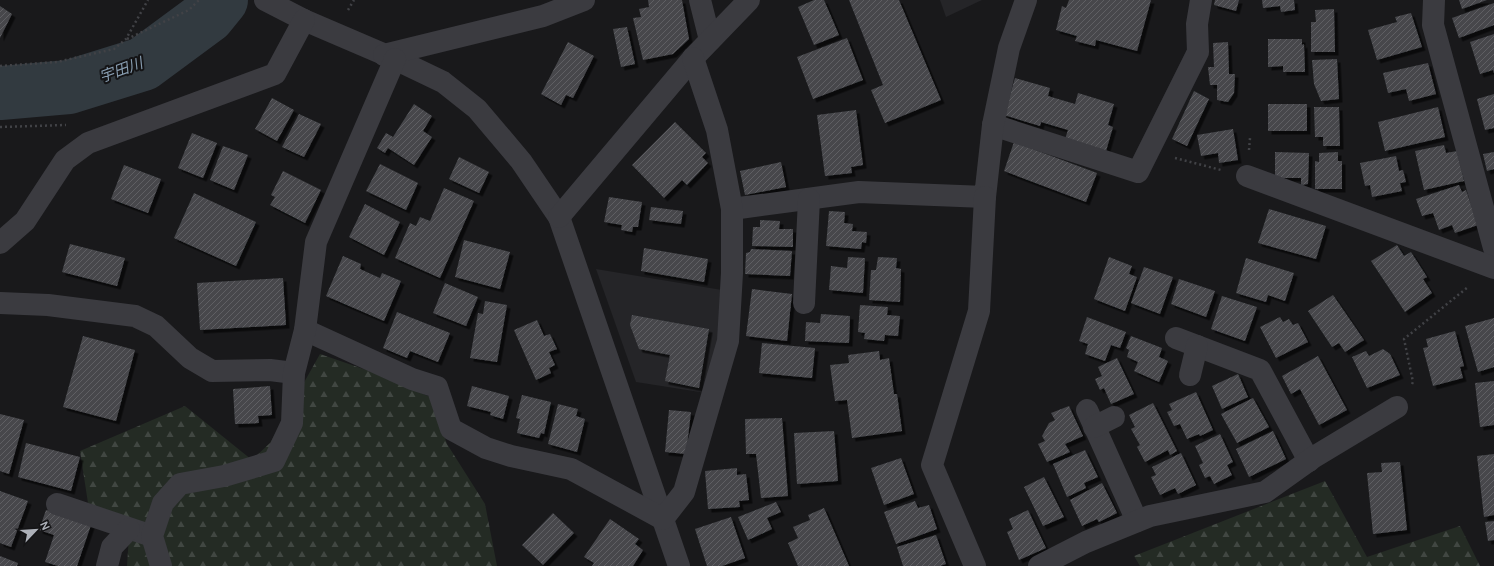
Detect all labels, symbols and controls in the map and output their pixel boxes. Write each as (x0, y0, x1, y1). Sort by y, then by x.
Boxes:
water label: 宇田川 (96, 52, 147, 87)
north arrow (16, 510, 56, 550)
text: N (37, 519, 53, 532)

